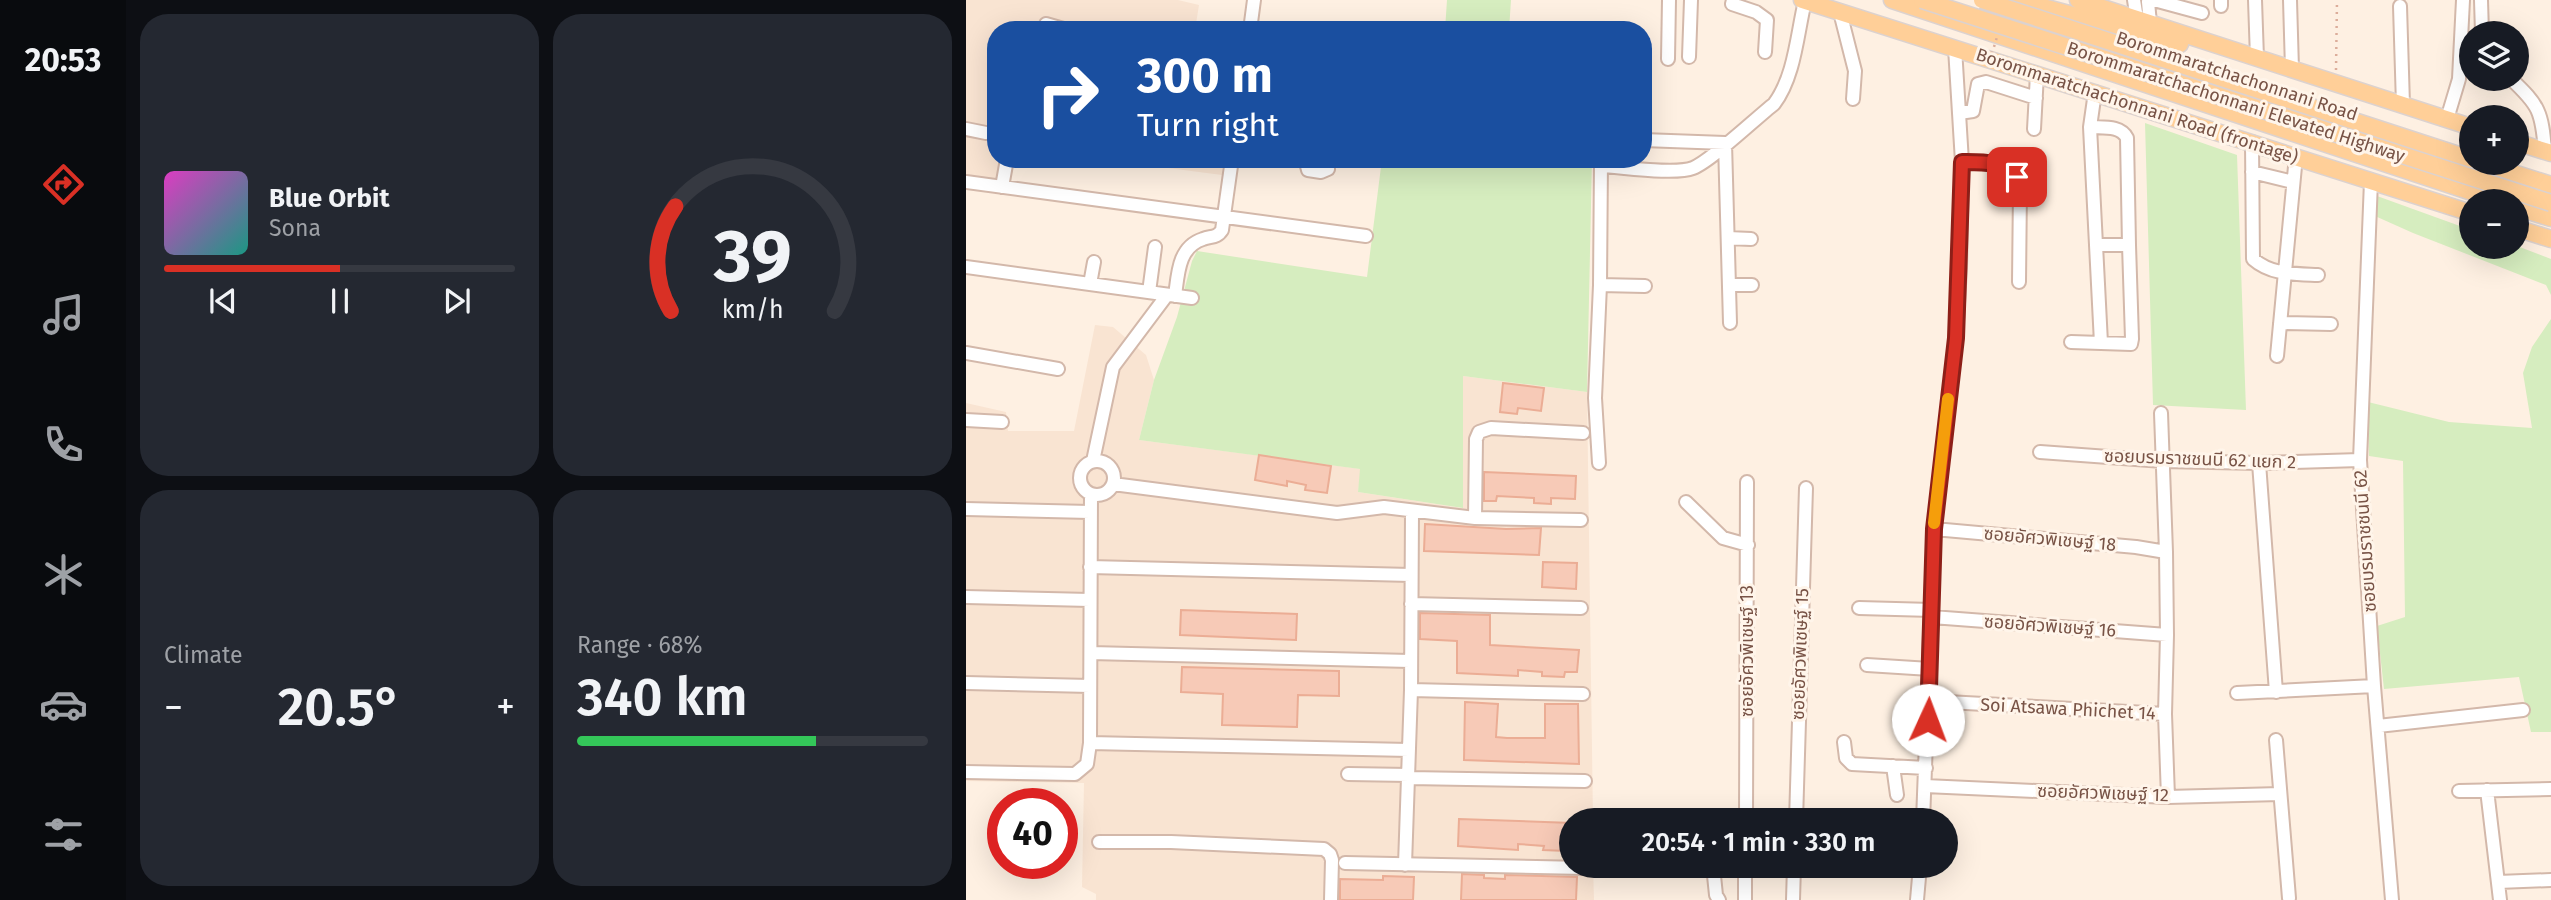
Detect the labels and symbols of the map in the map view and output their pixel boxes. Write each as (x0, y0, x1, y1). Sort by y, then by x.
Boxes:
street label: Borommaratchachonnani Road (2113, 26, 2361, 126)
street label: Borommaratchachonnani Elevated Highway (2064, 37, 2408, 167)
street label: Borommaratchachonnani Road (frontage) (1973, 43, 2301, 169)
pin (1987, 147, 2047, 207)
street label: ซอยบรมราชชนนี 62 แยก 2 (2103, 445, 2297, 473)
street label: ซอยบรมราชชนนี 62 (2349, 469, 2381, 613)
street label: ซอยอัศวพิเชษฐ์ 18 (1983, 522, 2117, 556)
street label: ซอยอัศวพิเชษฐ์ 13 (1736, 585, 1758, 717)
street label: ซอยอัศวพิเชษฐ์ 15 (1787, 588, 1813, 720)
street label: ซอยอัศวพิเชษฐ์ 16 (1983, 610, 2117, 642)
position arrow (1891, 683, 1965, 757)
street label: Soi Atsawa Phichet 14 (1980, 693, 2157, 725)
street label: ซอยอัศวพิเชษฐ์ 12 (2037, 780, 2169, 806)
speed limit sign: 40 (987, 788, 1078, 879)

